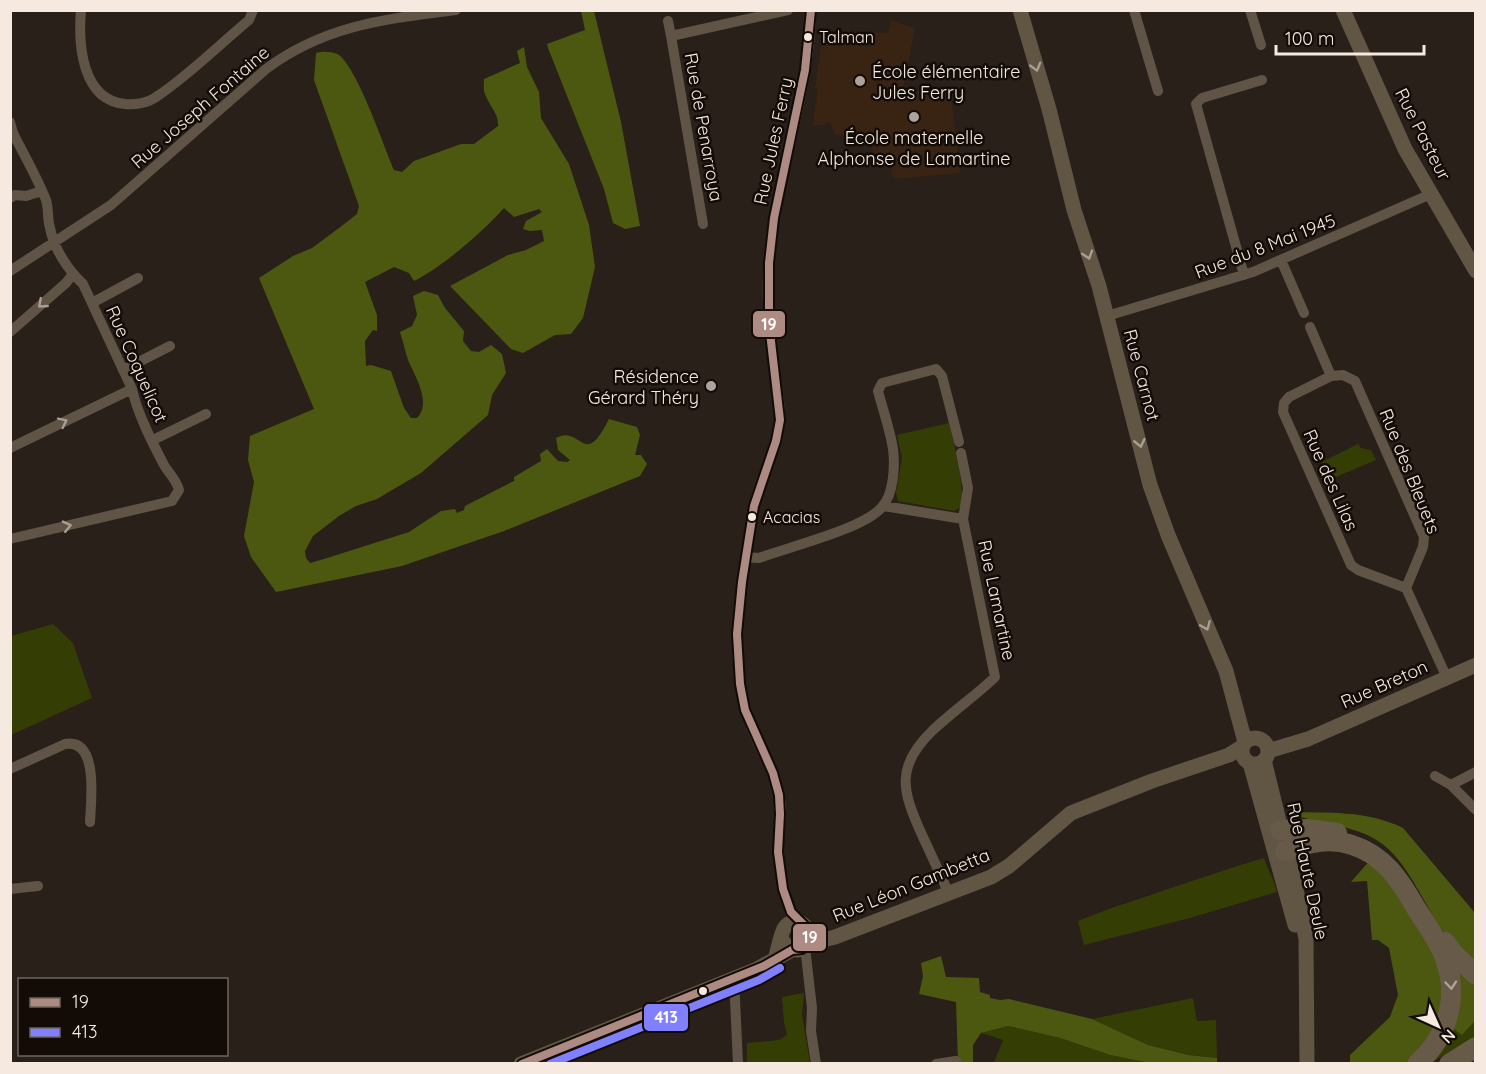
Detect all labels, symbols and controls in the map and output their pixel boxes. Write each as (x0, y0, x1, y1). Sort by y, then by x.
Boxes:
scale bar (1276, 18, 1424, 56)
place label: Talman (819, 27, 874, 47)
text: 100 m (1285, 27, 1334, 50)
marker: Talman (802, 31, 814, 43)
street label: Rue Joseph Fontaine (126, 41, 274, 173)
street label: Rue de Penarroya (680, 51, 728, 203)
place label: École élémentaire Jules Ferry (872, 60, 1020, 104)
one-way arrow (1029, 61, 1041, 72)
marker: École élémentaire Jules Ferry (853, 74, 867, 88)
street label: Rue Jules Ferry (748, 75, 798, 207)
street label: Rue Pasteur (1390, 84, 1456, 184)
marker: École maternelle Alphonse de Lamartine (907, 110, 921, 124)
place label: École maternelle Alphonse de Lamartine (818, 126, 1010, 170)
street label: Rue du 8 Mai 1945 (1191, 209, 1339, 283)
one-way arrow (1081, 249, 1094, 260)
one-way arrow (38, 297, 49, 308)
street label: Rue Coquelicot (101, 302, 173, 426)
line badge: 19 (752, 310, 786, 338)
text: 19 (761, 314, 777, 334)
street label: Rue Carnot (1119, 327, 1165, 423)
place label: Résidence Gérard Théry (588, 365, 699, 409)
marker: Résidence Gérard Théry (704, 379, 718, 393)
street label: Rue des Bleuets (1374, 405, 1446, 537)
one-way arrow (57, 418, 68, 430)
street label: Rue des Lilas (1298, 426, 1364, 534)
one-way arrow (1132, 437, 1145, 447)
place label: Acacias (763, 507, 820, 527)
marker: Acacias (746, 511, 758, 523)
one-way arrow (62, 520, 72, 533)
street label: Rue Lamartine (973, 538, 1021, 662)
one-way arrow (1199, 619, 1211, 630)
street label: Rue Breton (1337, 655, 1431, 713)
street label: Rue Haute Deule (1282, 800, 1334, 942)
street label: Rue Léon Gambetta (829, 843, 993, 927)
line badge: 19 (792, 923, 827, 952)
text: 19 (802, 927, 818, 947)
legend (18, 978, 228, 1056)
one-way arrow (1444, 981, 1457, 990)
unlabelled marker (697, 985, 709, 997)
text: 19 (72, 990, 89, 1013)
north arrow (1408, 996, 1468, 1056)
line badge: 413 (643, 1003, 689, 1032)
text: 413 (654, 1007, 678, 1027)
text: 413 (72, 1020, 97, 1043)
text: N (1437, 1025, 1460, 1048)

